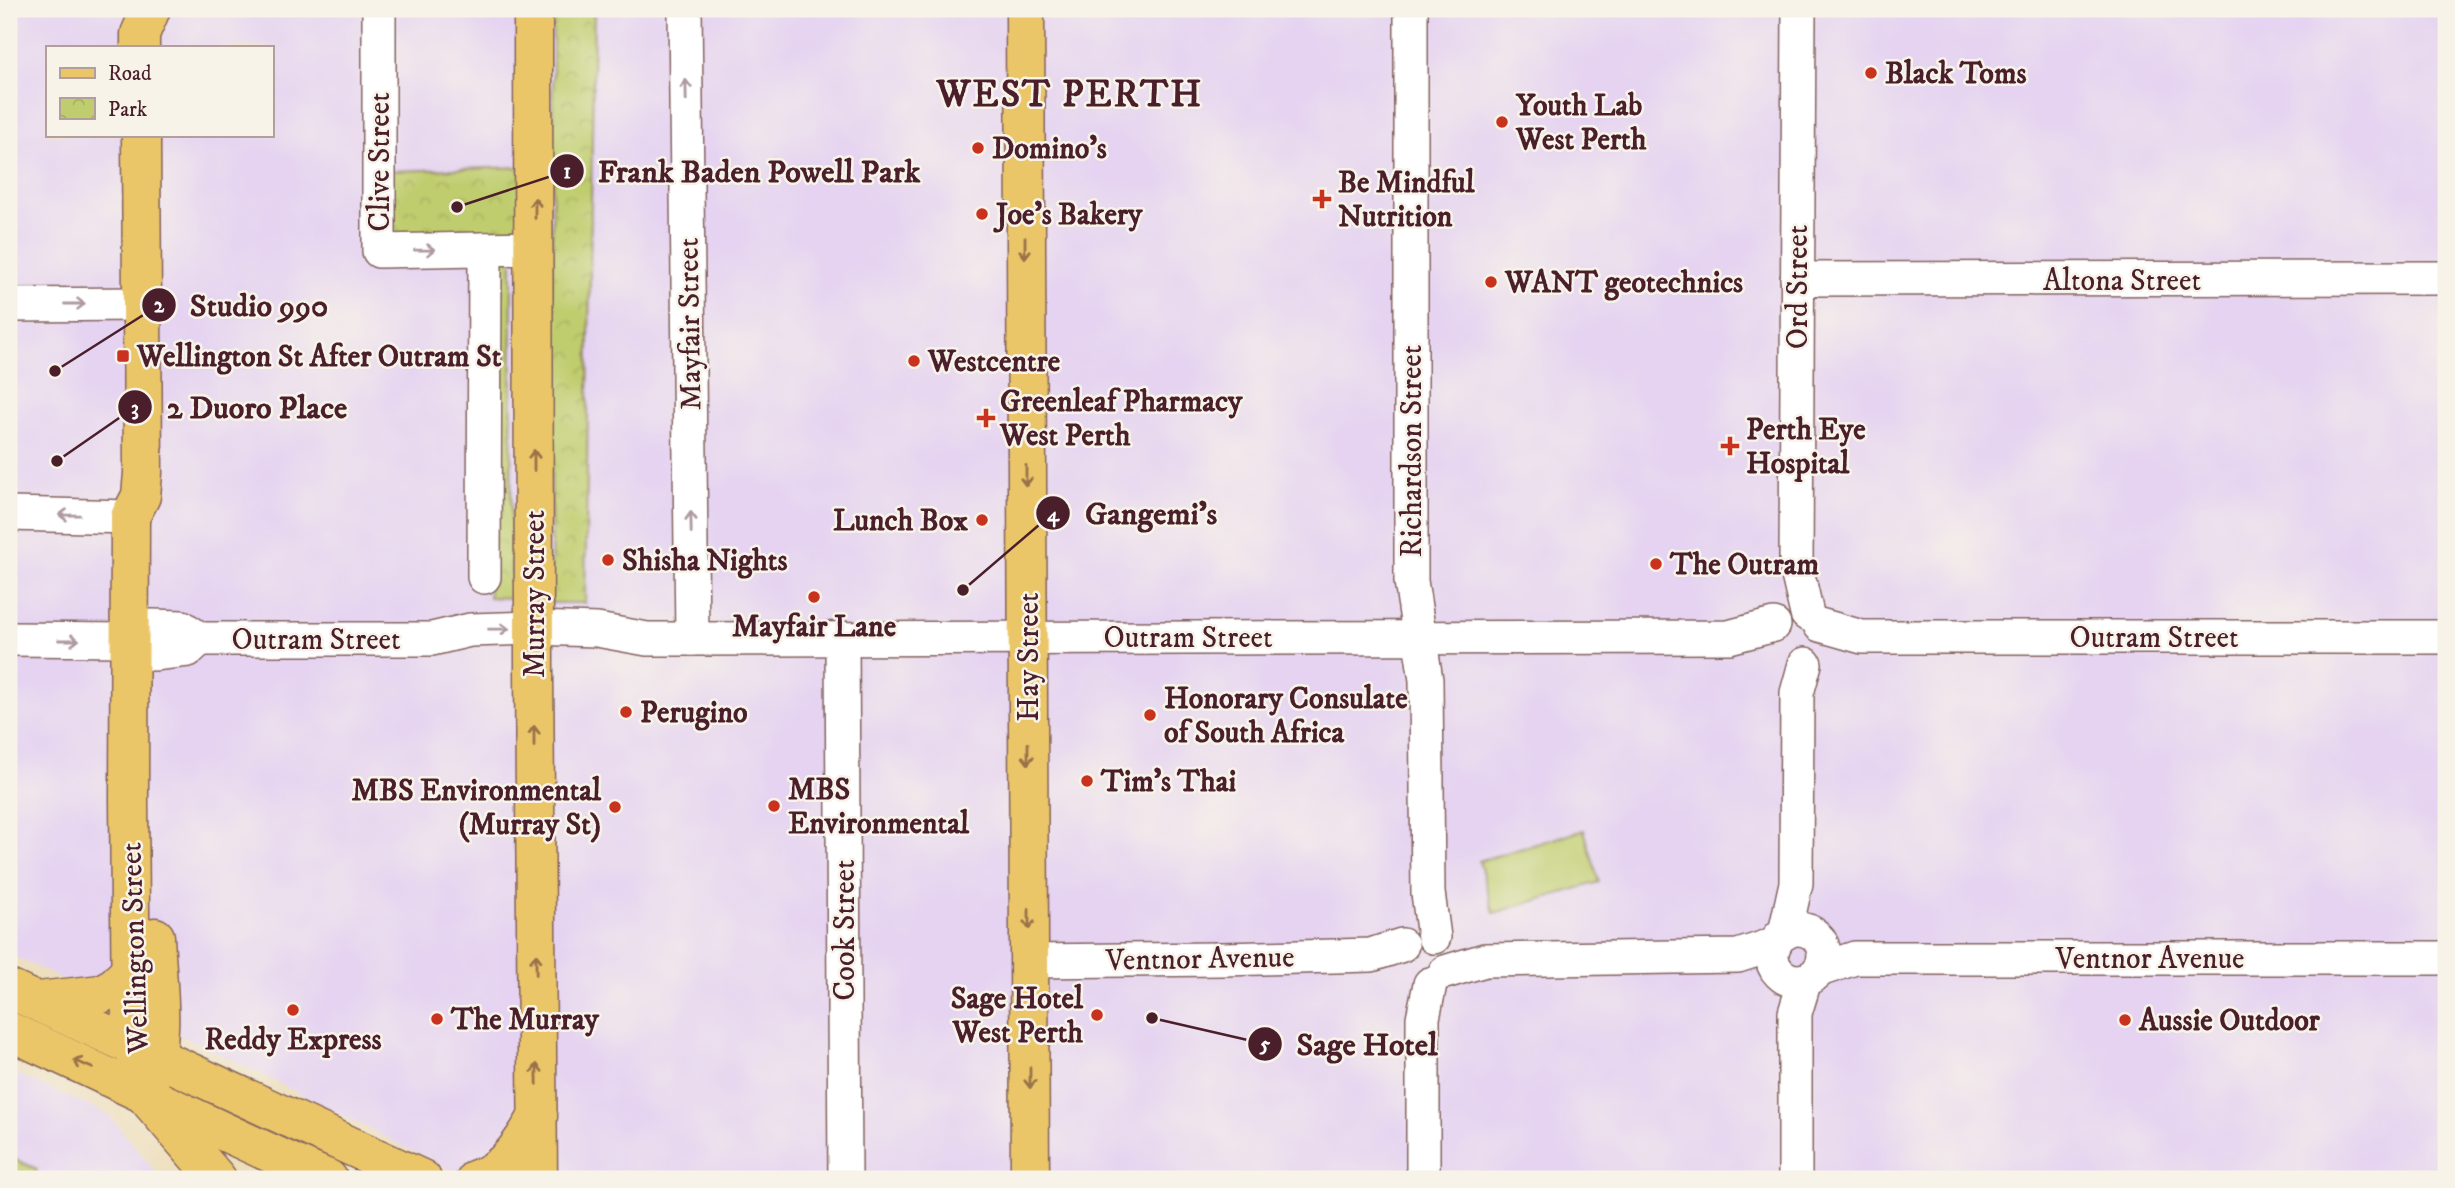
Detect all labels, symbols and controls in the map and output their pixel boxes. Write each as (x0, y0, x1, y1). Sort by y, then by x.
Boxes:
legend (46, 46, 273, 136)
place label: Black Toms (1885, 56, 2027, 93)
text: Road (108, 61, 152, 87)
marker: Black Toms (1863, 65, 1879, 81)
district label: WEST PERTH (936, 72, 1203, 119)
one-way arrow (679, 79, 693, 102)
place label: Youth Lab West Perth (1515, 88, 1647, 159)
street label: Clive Street (362, 92, 399, 232)
text: Park (108, 97, 148, 123)
marker: Youth Lab West Perth (1494, 114, 1510, 130)
place label: Domino's (992, 131, 1107, 168)
marker: Domino's (970, 140, 986, 156)
callout: Frank Baden Powell Park (549, 144, 935, 197)
text: Frank Baden Powell Park (598, 153, 921, 193)
text: 1 (563, 159, 571, 185)
place label: Be Mindful Nutrition (1338, 165, 1476, 236)
marker: Be Mindful Nutrition (1312, 189, 1332, 209)
one-way arrow (528, 197, 541, 220)
place label: Joe's Bakery (993, 197, 1143, 234)
marker: Joe's Bakery (974, 206, 990, 222)
street label: Ord Street (1780, 225, 1817, 349)
street label: Mayfair Street (670, 237, 711, 411)
one-way arrow (1019, 237, 1032, 260)
one-way arrow (414, 243, 437, 257)
street label: Altona Street (2043, 263, 2201, 300)
place label: WANT geotechnics (1504, 265, 1743, 302)
marker: WANT geotechnics (1483, 274, 1499, 290)
callout: Studio 990 (141, 279, 343, 332)
text: Studio 990 (190, 287, 328, 327)
text: 2 (154, 293, 165, 319)
one-way arrow (63, 298, 86, 311)
place label: Wellington St After Outram St (136, 339, 502, 376)
place label: Westcentre (927, 344, 1061, 381)
street label: Richardson Street (1394, 345, 1431, 557)
marker: Wellington St After Outram St (115, 348, 131, 364)
marker: Westcentre (906, 353, 922, 369)
callout: 2 Duoro Place (118, 381, 361, 434)
place label: Greenleaf Pharmacy West Perth (999, 384, 1243, 455)
text: 2 Duoro Place (167, 389, 347, 429)
text: 3 (131, 396, 139, 422)
marker: Greenleaf Pharmacy West Perth (978, 410, 994, 426)
place label: Perth Eye Hospital (1746, 412, 1866, 483)
marker: Perth Eye Hospital (1720, 436, 1740, 456)
one-way arrow (527, 449, 541, 472)
one-way arrow (1019, 464, 1033, 487)
callout: Gangemi's (1035, 487, 1231, 540)
text: Gangemi's (1085, 495, 1217, 535)
text: 4 (1047, 502, 1060, 528)
place label: Lunch Box (833, 503, 968, 540)
one-way arrow (58, 508, 81, 522)
street label: Murray Street (517, 510, 554, 678)
one-way arrow (684, 511, 698, 534)
marker: Lunch Box (974, 512, 990, 528)
place label: Shisha Nights (622, 543, 788, 580)
place label: The Outram (1669, 547, 1819, 584)
marker: Shisha Nights (600, 552, 616, 568)
marker: The Outram (1648, 556, 1664, 572)
marker: Mayfair Lane (806, 589, 822, 605)
street label: Hay Street (1011, 592, 1048, 722)
place label: Mayfair Lane (732, 609, 897, 646)
street label: Outram Street (1103, 620, 1273, 657)
street label: Outram Street (2069, 620, 2239, 657)
street label: Outram Street (231, 622, 401, 659)
one-way arrow (488, 622, 511, 636)
one-way arrow (57, 633, 80, 647)
place label: Honorary Consulate of South Africa (1164, 681, 1408, 752)
place label: Perugino (640, 695, 748, 732)
marker: Perugino (618, 704, 634, 720)
marker: Honorary Consulate of South Africa (1142, 707, 1158, 723)
one-way arrow (527, 725, 541, 748)
one-way arrow (1021, 743, 1035, 766)
place label: Tim's Thai (1100, 764, 1237, 801)
place label: MBS Environmental (788, 772, 970, 843)
place label: MBS Environmental (Murray St) (352, 773, 602, 844)
marker: Tim's Thai (1079, 773, 1095, 789)
marker: MBS Environmental (766, 798, 782, 814)
marker: MBS Environmental (Murray St) (607, 799, 623, 815)
street label: Wellington Street (113, 841, 158, 1055)
street label: Cook Street (827, 859, 864, 1001)
one-way arrow (1022, 907, 1036, 930)
street label: Ventnor Avenue (1104, 939, 1295, 980)
street label: Ventnor Avenue (2054, 941, 2245, 978)
one-way arrow (529, 953, 543, 976)
place label: Sage Hotel West Perth (951, 981, 1084, 1052)
marker: Reddy Express (285, 1002, 301, 1018)
place label: The Murray (450, 1002, 600, 1039)
place label: Aussie Outdoor (2138, 1003, 2321, 1040)
marker: Sage Hotel West Perth (1089, 1007, 1105, 1023)
marker: The Murray (429, 1011, 445, 1027)
marker: Aussie Outdoor (2117, 1012, 2133, 1028)
callout: Sage Hotel (1247, 1017, 1451, 1070)
place label: Reddy Express (204, 1022, 382, 1059)
text: Sage Hotel (1296, 1026, 1438, 1066)
text: 5 (1259, 1032, 1271, 1058)
one-way arrow (73, 1057, 94, 1070)
one-way arrow (530, 1063, 544, 1086)
one-way arrow (1023, 1066, 1037, 1089)

